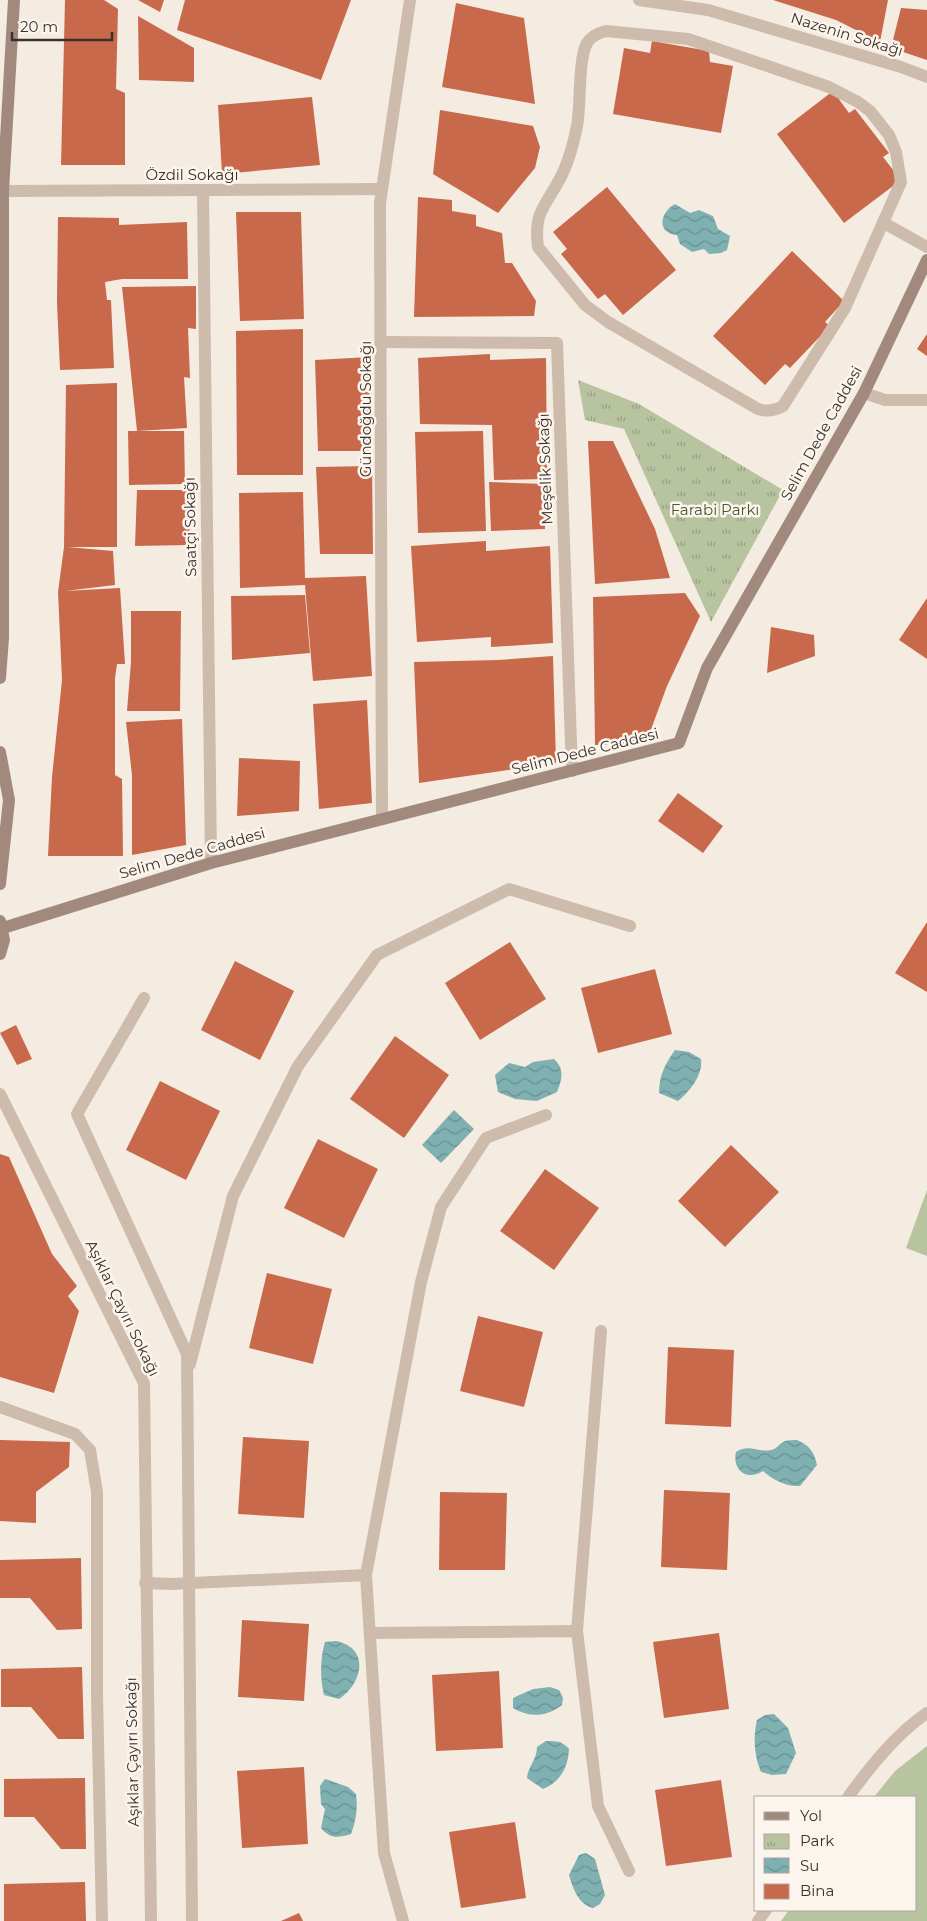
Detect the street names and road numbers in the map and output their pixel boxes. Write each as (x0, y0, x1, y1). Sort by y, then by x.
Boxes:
street label: Nazenin Sokağı (789, 8, 905, 60)
street label: Özdil Sokağı (146, 165, 238, 184)
street label: Gündoğdu Sokağı (356, 341, 375, 477)
street label: Selim Dede Caddesi (776, 362, 866, 504)
street label: Meşelik Sokağı (534, 413, 556, 525)
street label: Saatçi Sokağı (180, 477, 200, 577)
street label: Selim Dede Caddesi (509, 724, 661, 778)
street label: Selim Dede Caddesi (117, 823, 267, 883)
street label: Aşıklar Çayırı Sokağı (82, 1237, 164, 1379)
street label: Aşıklar Çayırı Sokağı (121, 1677, 143, 1827)

